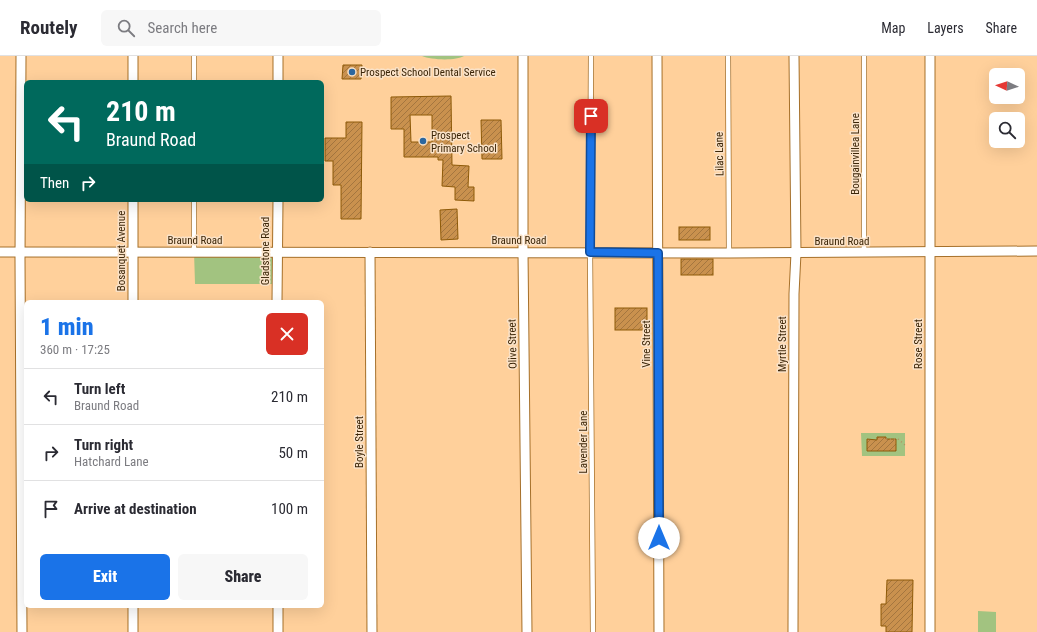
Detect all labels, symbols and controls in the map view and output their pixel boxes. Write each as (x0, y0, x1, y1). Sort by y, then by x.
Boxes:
search box (101, 10, 381, 46)
text: Routely (20, 16, 77, 39)
icon: search (115, 17, 137, 39)
text: Search here (147, 19, 217, 37)
text: Map (881, 20, 905, 36)
text: Layers (927, 20, 964, 36)
text: Share (986, 20, 1017, 36)
place label: Prospect School Dental Service (360, 66, 496, 79)
marker: Prospect School Dental Service (347, 67, 357, 77)
north arrow (989, 68, 1025, 104)
map controls (989, 68, 1025, 148)
text: 210 m (106, 95, 176, 128)
icon: left (40, 96, 92, 148)
pin (574, 99, 608, 133)
icon: arrive (580, 105, 602, 127)
button: search (989, 112, 1025, 148)
street label: Bougainvillea Lane (849, 113, 862, 195)
text: Braund Road (106, 129, 196, 150)
place label: Prospect Primary School (431, 129, 497, 155)
street label: Lilac Lane (713, 132, 726, 176)
marker: Prospect Primary School (418, 136, 428, 146)
icon: right (77, 172, 99, 194)
text: Then (40, 174, 69, 192)
street label: Bosanquet Avenue (115, 211, 128, 291)
street label: Gladstone Road (259, 217, 272, 285)
street label: Braund Road (167, 234, 223, 247)
street label: Braund Road (491, 234, 547, 247)
street label: Braund Road (814, 235, 870, 248)
text: 1 min (40, 313, 94, 341)
button: close (266, 313, 308, 355)
street label: Myrtle Street (776, 316, 789, 372)
street label: Olive Street (506, 319, 519, 369)
street label: Rose Street (912, 319, 925, 369)
street label: Vine Street (640, 320, 653, 368)
text: 360 m · 17:25 (40, 342, 110, 357)
text: Turn left (74, 380, 125, 398)
icon: left (40, 386, 62, 408)
text: 210 m (271, 388, 308, 406)
text: Braund Road (74, 398, 139, 413)
street label: Lavender Lane (577, 410, 590, 474)
street label: Boyle Street (353, 416, 366, 468)
text: Turn right (74, 436, 133, 454)
icon: right (40, 442, 62, 464)
text: 50 m (278, 444, 308, 462)
text: Hatchard Lane (74, 454, 149, 469)
icon: arrive (40, 498, 62, 520)
text: Arrive at destination (74, 500, 197, 518)
text: 100 m (271, 500, 308, 518)
position arrow (638, 517, 680, 559)
button: Exit (40, 554, 170, 600)
button: Share (178, 554, 308, 600)

